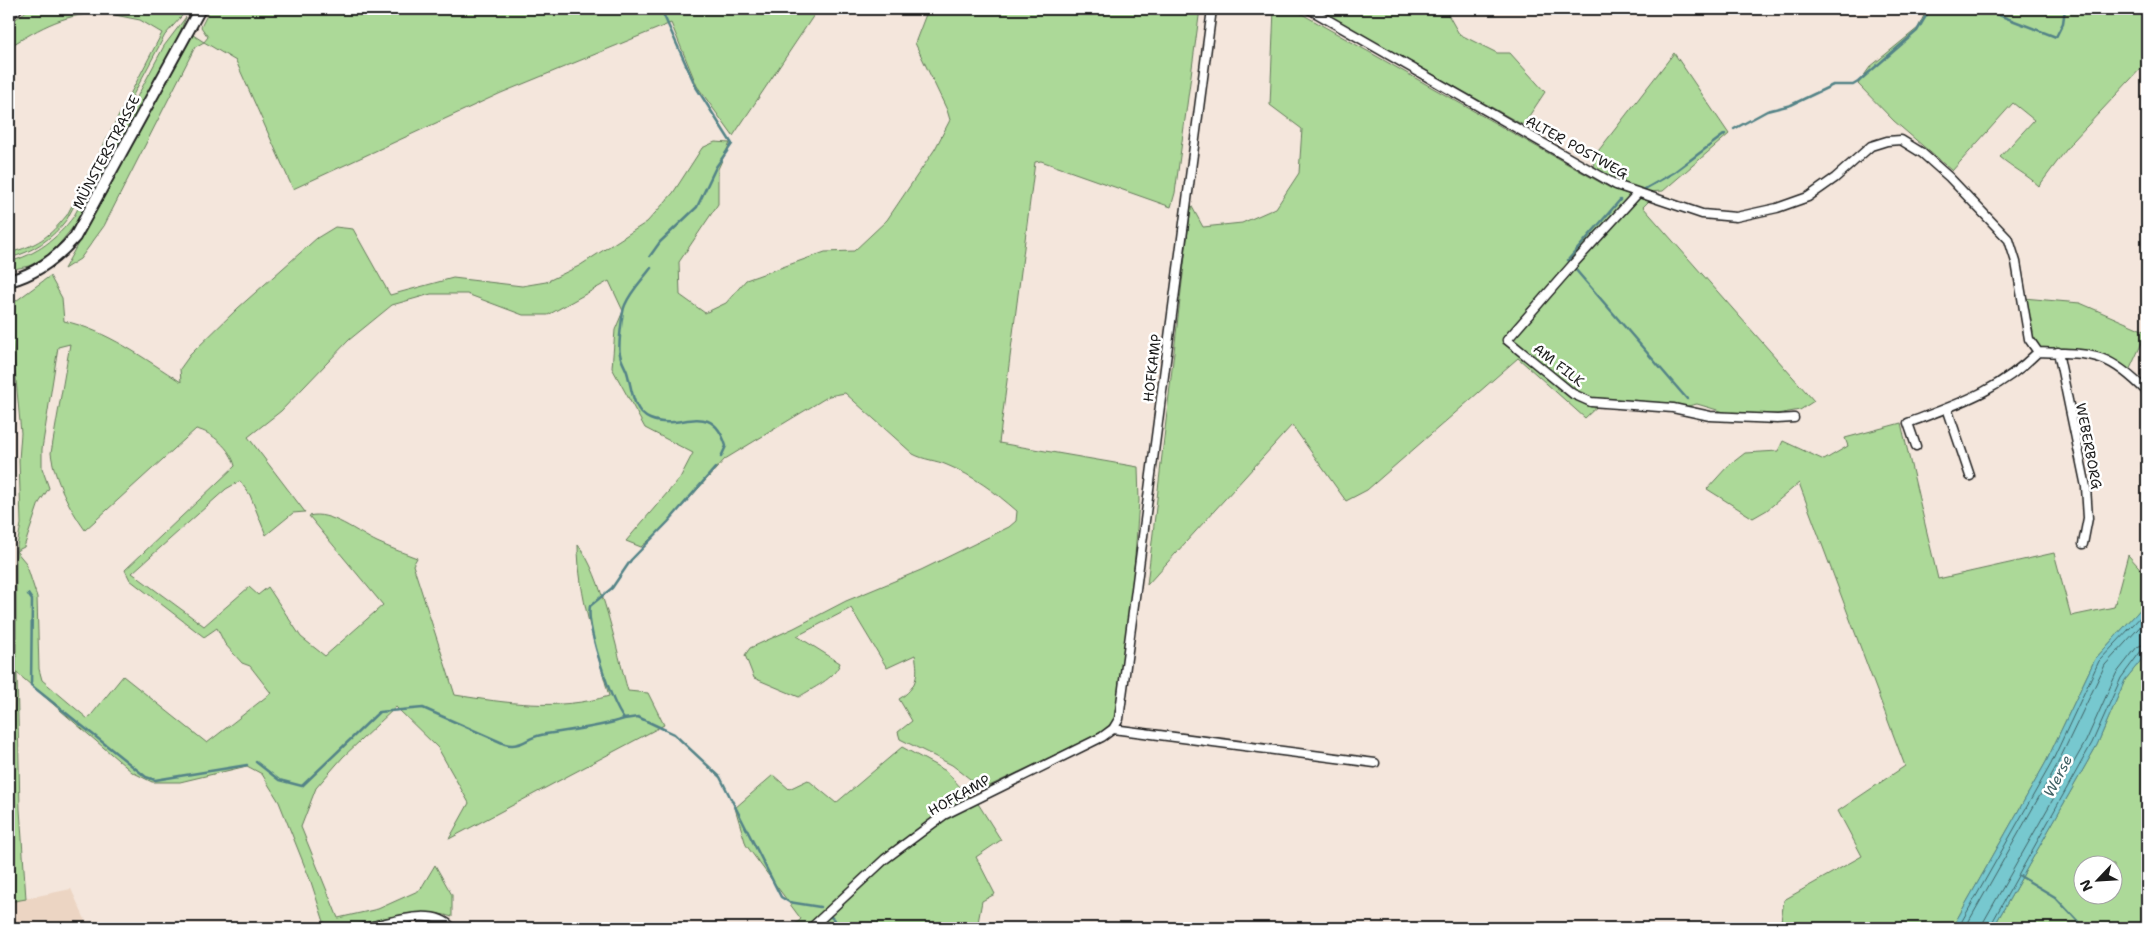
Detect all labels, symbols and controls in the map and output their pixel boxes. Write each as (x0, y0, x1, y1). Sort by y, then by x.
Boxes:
street label: MÜNSTERSTRASSE (68, 92, 144, 212)
street label: ALTER POSTWEG (1523, 111, 1632, 183)
street label: HOFKAMP (1139, 333, 1165, 403)
street label: AM FILK (1530, 339, 1588, 391)
street label: WEBERBORG (2072, 401, 2106, 491)
water label: Werse (2039, 752, 2077, 800)
street label: HOFKAMP (925, 771, 993, 819)
north arrow (2074, 854, 2124, 904)
text: N (2076, 877, 2097, 894)

